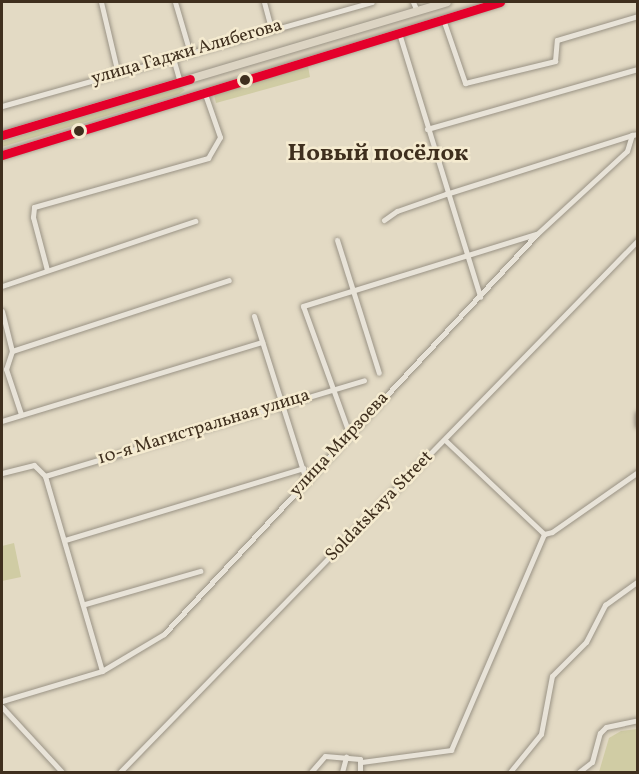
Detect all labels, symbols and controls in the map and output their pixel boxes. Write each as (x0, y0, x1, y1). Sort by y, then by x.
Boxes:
street label: улица Гаджи Алибегова (89, 15, 285, 91)
unlabelled marker (239, 74, 251, 86)
unlabelled marker (73, 125, 85, 137)
district label: Новый посёлок (288, 141, 468, 169)
street label: 10-я Магистральная улица (95, 385, 313, 471)
street label: улица Мирзоева (286, 388, 394, 502)
street label: Soldatskaya Street (322, 447, 438, 567)

